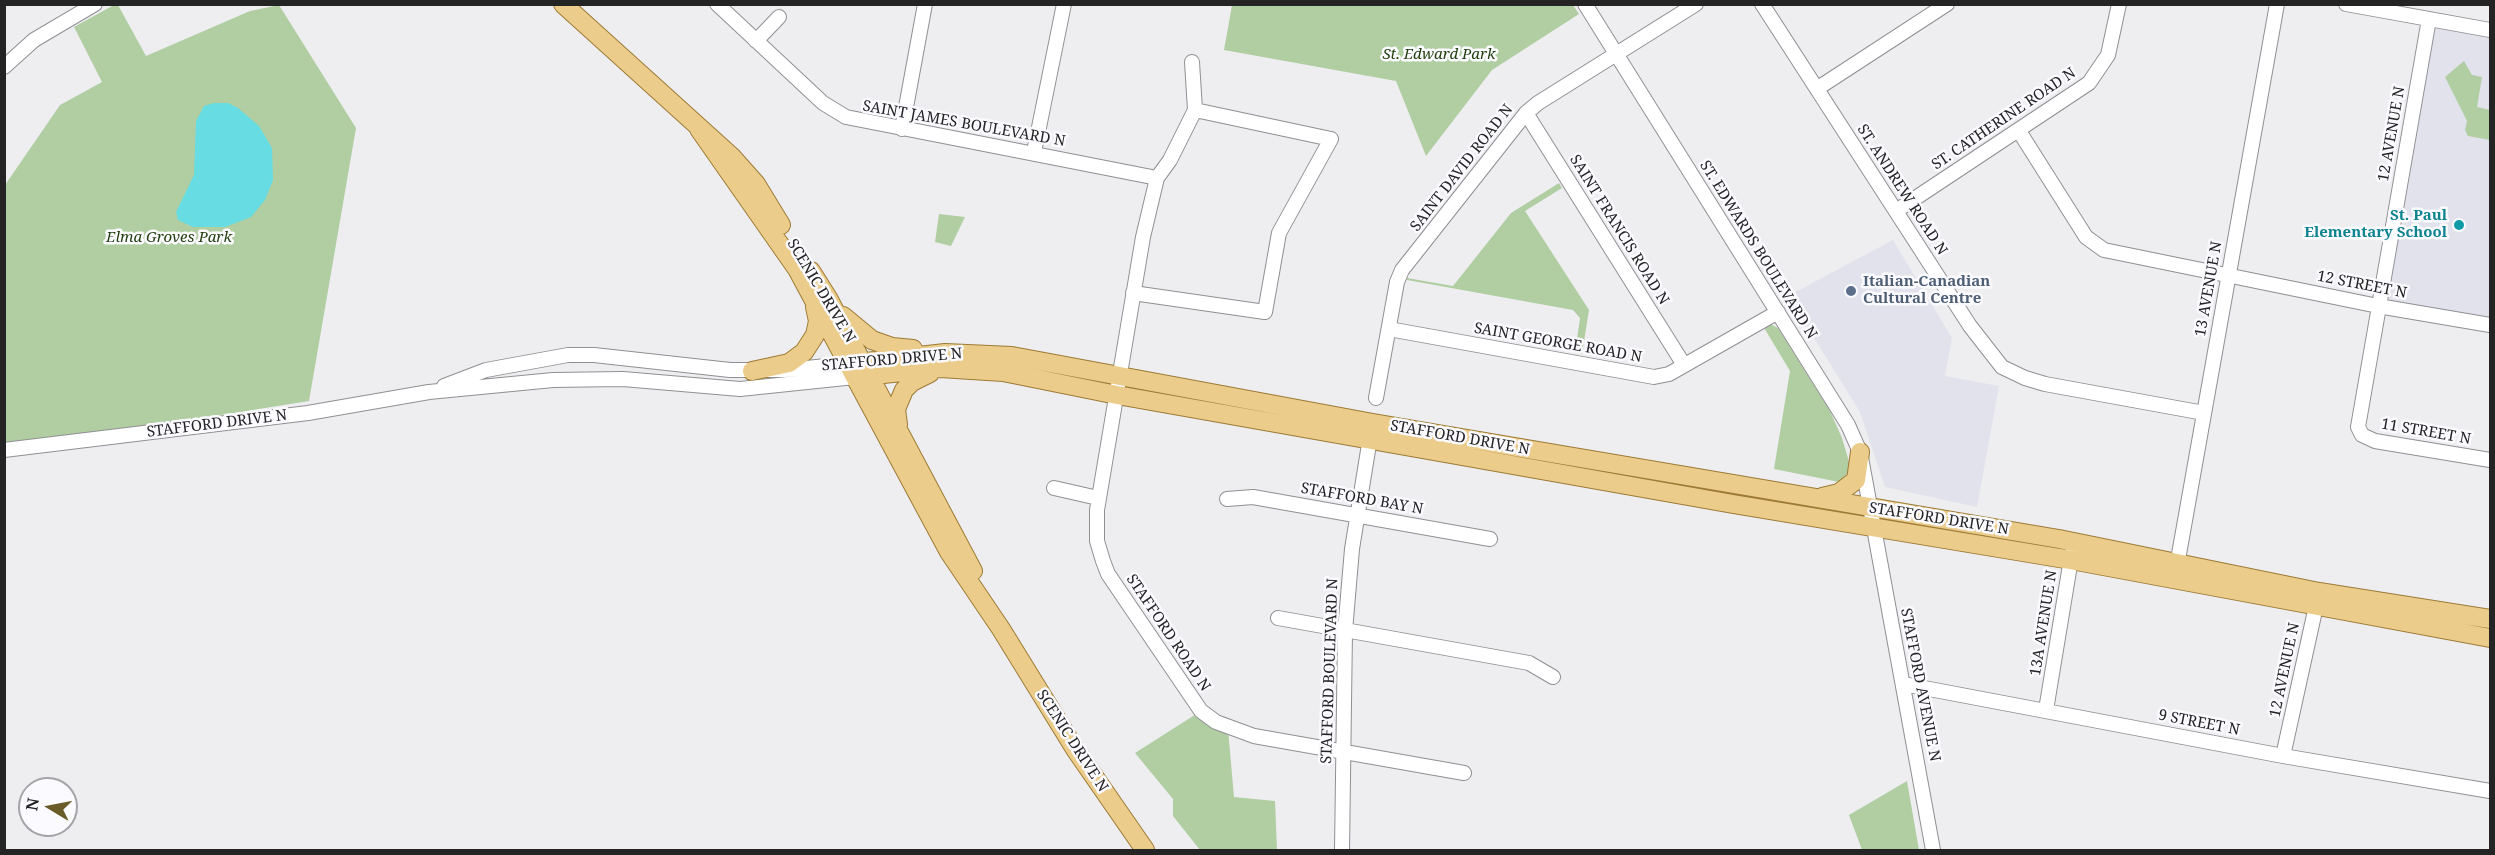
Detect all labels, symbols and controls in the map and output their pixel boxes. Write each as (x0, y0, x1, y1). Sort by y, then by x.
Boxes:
park label: St. Edward Park (1382, 46, 1496, 64)
street label: ST. CATHERINE ROAD N (1929, 64, 2079, 174)
street label: 12 AVENUE N (2375, 85, 2409, 183)
street label: SAINT JAMES BOULEVARD N (861, 97, 1067, 151)
street label: SAINT DAVID ROAD N (1407, 101, 1517, 235)
street label: ST. ANDREW ROAD N (1853, 121, 1951, 259)
street label: SAINT FRANCIS ROAD N (1565, 152, 1673, 308)
street label: ST. EDWARDS BOULEVARD N (1696, 157, 1820, 343)
place label: St. Paul Elementary School (2304, 207, 2447, 242)
marker: St. Paul Elementary School (2452, 218, 2466, 232)
park label: Elma Groves Park (106, 229, 232, 247)
street label: SCENIC DRIVE N (783, 236, 859, 346)
street label: 13 AVENUE N (2192, 240, 2226, 338)
street label: 12 STREET N (2316, 268, 2408, 302)
place label: Italian-Canadian Cultural Centre (1863, 273, 1990, 308)
marker: Italian-Canadian Cultural Centre (1844, 284, 1858, 298)
street label: SAINT GEORGE ROAD N (1473, 319, 1643, 367)
street label: STAFFORD DRIVE N (821, 345, 963, 375)
street label: STAFFORD DRIVE N (146, 406, 288, 442)
street label: 11 STREET N (2380, 415, 2472, 449)
street label: STAFFORD DRIVE N (1389, 417, 1531, 459)
street label: STAFFORD BAY N (1299, 479, 1425, 519)
street label: STAFFORD DRIVE N (1868, 499, 2010, 539)
street label: 13A AVENUE N (2027, 569, 2061, 677)
street label: STAFFORD ROAD N (1122, 571, 1214, 695)
street label: STAFFORD BOULEVARD N (1318, 578, 1342, 764)
street label: STAFFORD AVENUE N (1896, 607, 1944, 763)
street label: 12 AVENUE N (2266, 621, 2304, 719)
street label: SCENIC DRIVE N (1032, 687, 1112, 795)
street label: 9 STREET N (2157, 706, 2241, 740)
north arrow (18, 777, 78, 837)
text: N (20, 796, 44, 812)

